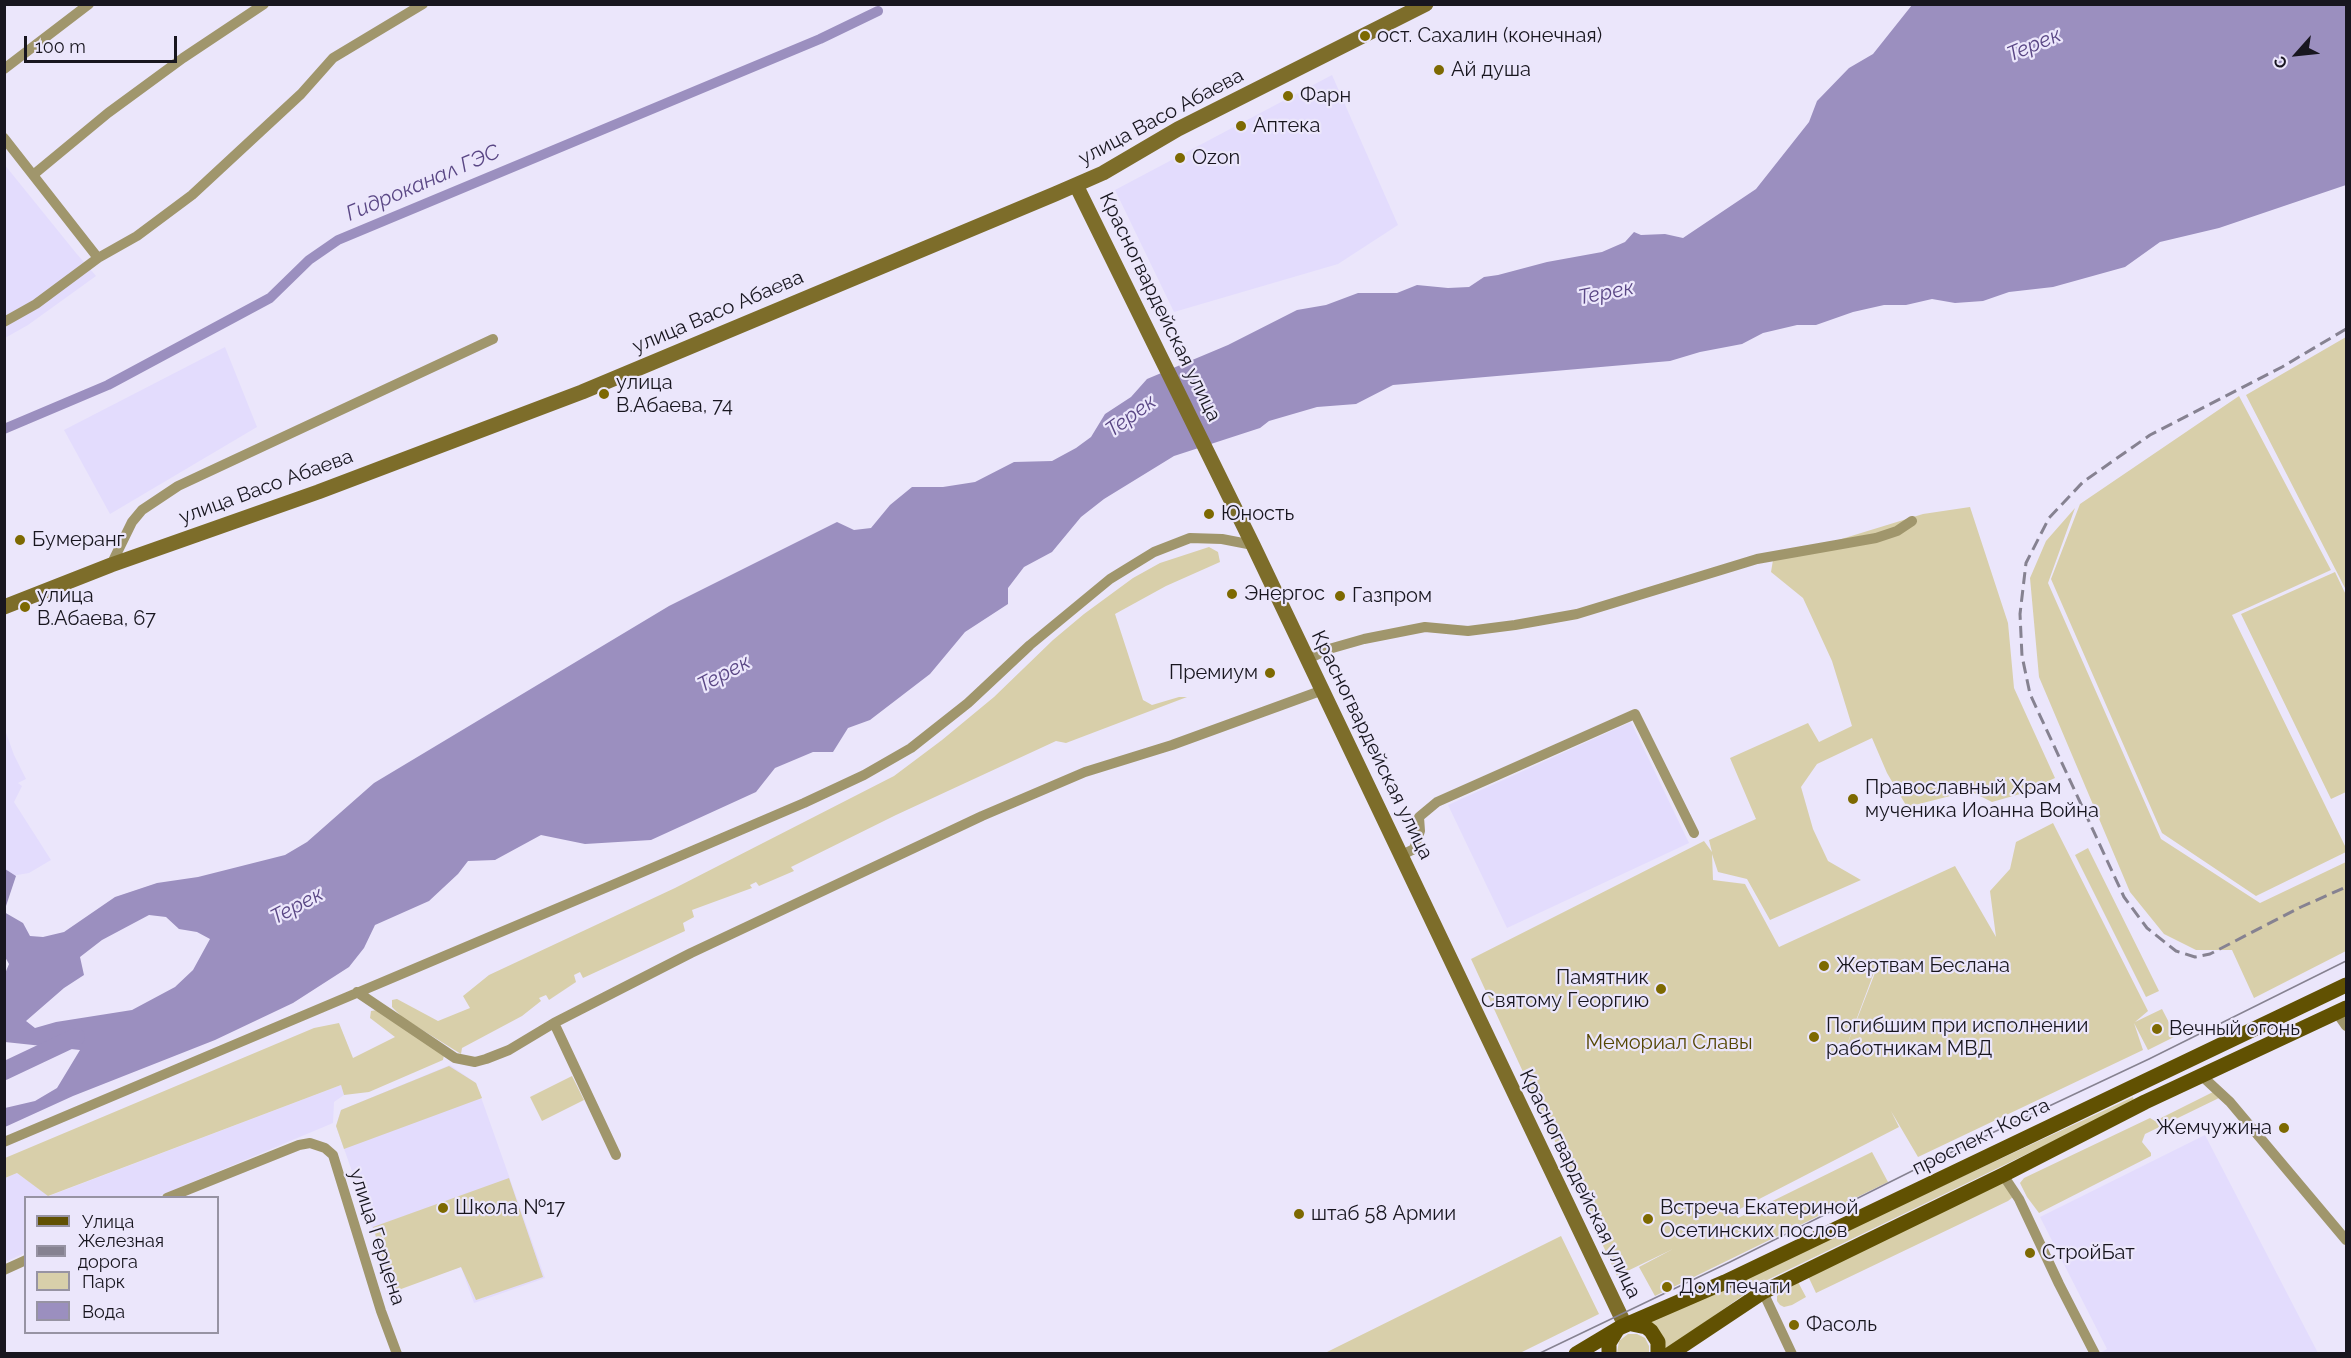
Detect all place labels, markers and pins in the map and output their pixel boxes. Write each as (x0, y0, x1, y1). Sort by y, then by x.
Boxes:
place label: ост. Сахалин (конечная) (1377, 24, 1602, 48)
marker: ост. Сахалин (конечная) (1358, 29, 1372, 43)
place label: Ай душа (1451, 58, 1531, 82)
marker: Ай душа (1432, 63, 1446, 77)
place label: Фарн (1300, 84, 1351, 108)
marker: Фарн (1281, 89, 1295, 103)
place label: Аптека (1253, 114, 1320, 138)
marker: Аптека (1234, 119, 1248, 133)
place label: Ozon (1192, 146, 1240, 170)
marker: Ozon (1173, 151, 1187, 165)
place label: улица В.Абаева, 74 (616, 371, 733, 418)
marker: улица В.Абаева, 74 (597, 387, 611, 401)
place label: Юность (1221, 502, 1294, 526)
marker: Юность (1202, 507, 1216, 521)
place label: Бумеранг (32, 528, 125, 552)
marker: Бумеранг (13, 533, 27, 547)
place label: Энергос (1244, 582, 1325, 606)
place label: улица В.Абаева, 67 (37, 584, 156, 631)
place label: Газпром (1352, 584, 1432, 608)
marker: Энергос (1225, 587, 1239, 601)
marker: Газпром (1333, 589, 1347, 603)
marker: улица В.Абаева, 67 (18, 600, 32, 614)
place label: Премиум (1169, 661, 1258, 685)
marker: Премиум (1263, 666, 1277, 680)
place label: Православный Храм мученика Иоанна Война (1865, 776, 2099, 823)
marker: Православный Храм мученика Иоанна Война (1846, 792, 1860, 806)
place label: Жертвам Беслана (1836, 954, 2010, 978)
marker: Жертвам Беслана (1817, 959, 1831, 973)
place label: Памятник Святому Георгию (1481, 966, 1649, 1013)
marker: Памятник Святому Георгию (1654, 982, 1668, 996)
place label: Погибшим при исполнении работникам МВД (1826, 1014, 2088, 1061)
place label: Вечный огонь (2169, 1017, 2300, 1041)
marker: Вечный огонь (2150, 1022, 2164, 1036)
marker: Погибшим при исполнении работникам МВД (1807, 1030, 1821, 1044)
place label: Жемчужина (2156, 1116, 2272, 1140)
marker: Жемчужина (2277, 1121, 2291, 1135)
place label: Школа №17 (455, 1196, 565, 1220)
place label: Встреча Екатериной Осетинских послов (1660, 1196, 1858, 1243)
marker: Школа №17 (436, 1201, 450, 1215)
place label: штаб 58 Армии (1311, 1202, 1456, 1226)
marker: штаб 58 Армии (1292, 1207, 1306, 1221)
marker: Встреча Екатериной Осетинских послов (1641, 1212, 1655, 1226)
place label: СтройБат (2042, 1241, 2135, 1265)
marker: СтройБат (2023, 1246, 2037, 1260)
place label: Дом печати (1679, 1275, 1791, 1299)
marker: Дом печати (1660, 1280, 1674, 1294)
place label: Фасоль (1806, 1313, 1877, 1337)
marker: Фасоль (1787, 1318, 1801, 1332)

